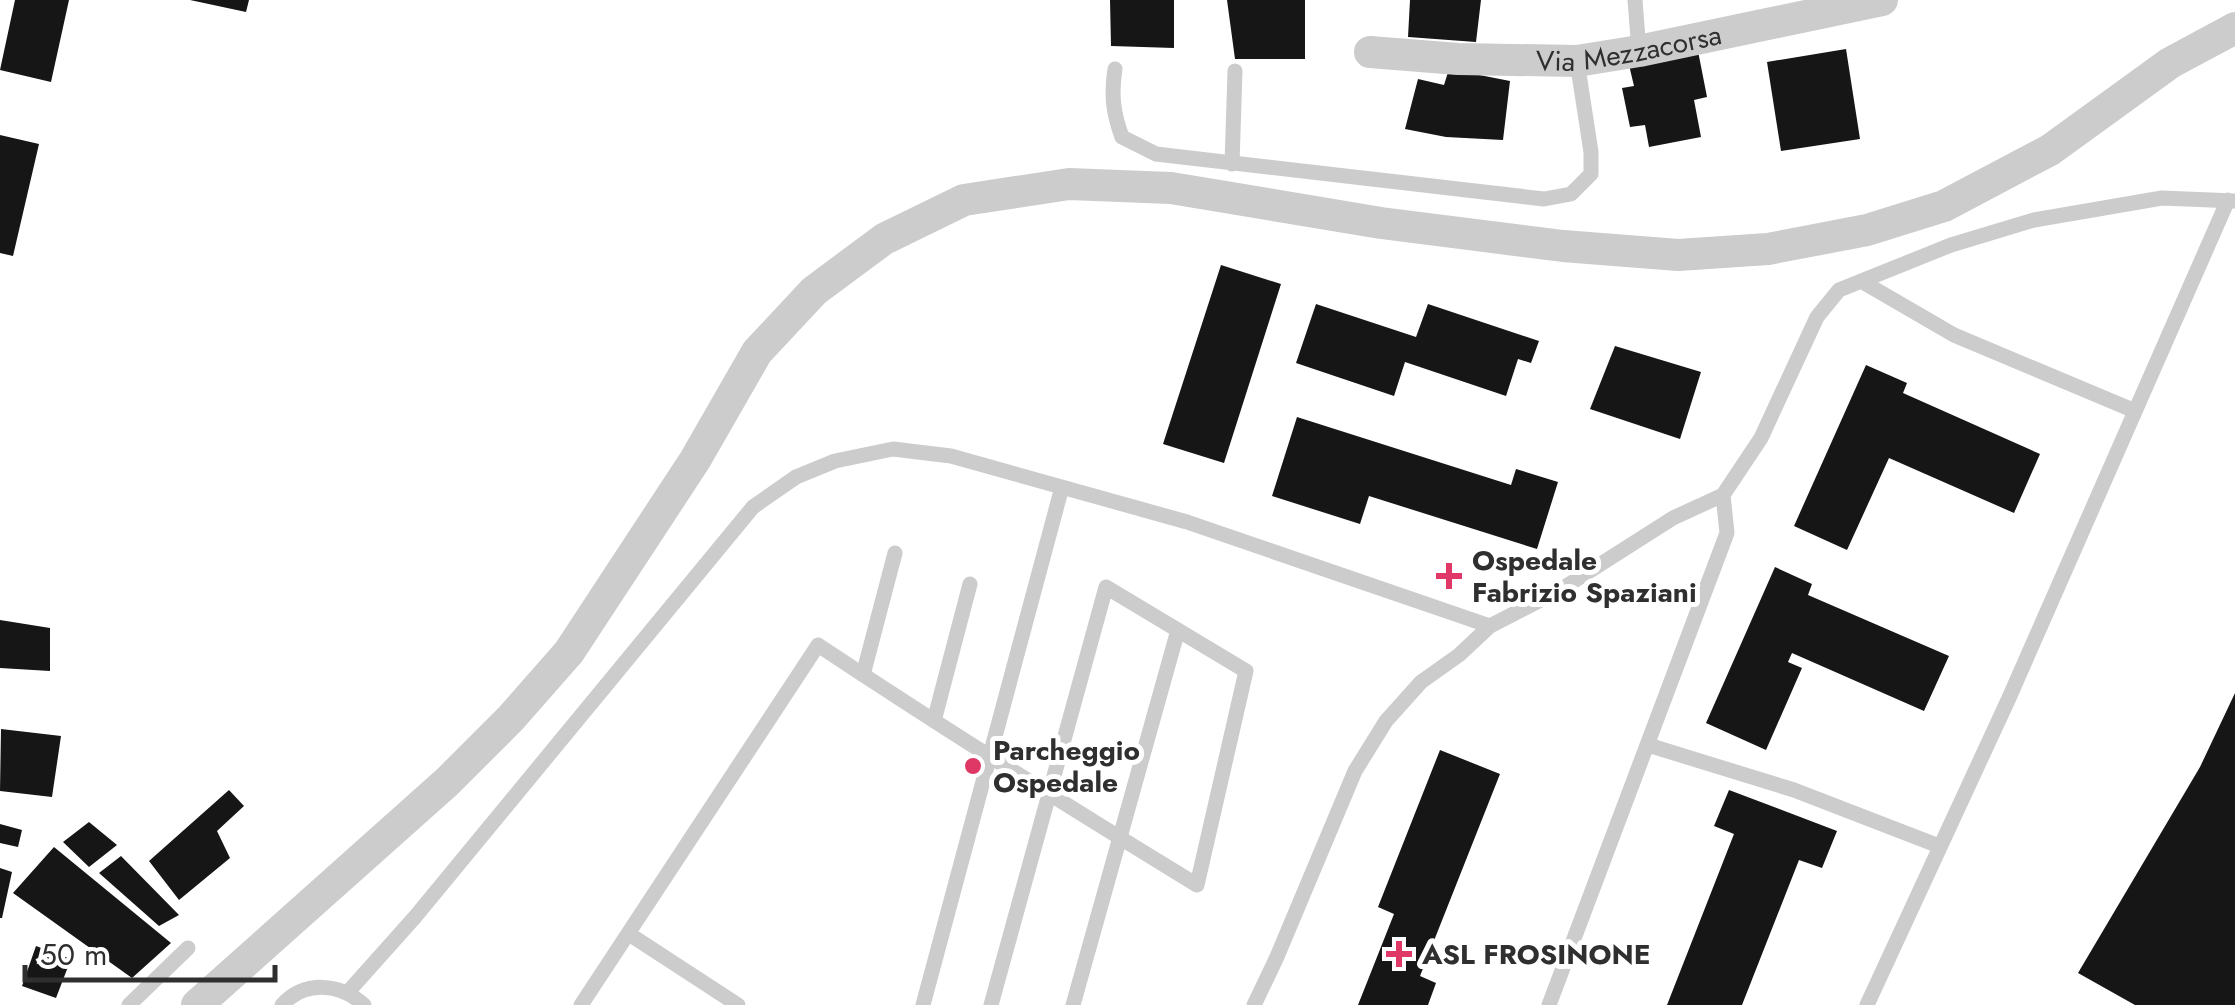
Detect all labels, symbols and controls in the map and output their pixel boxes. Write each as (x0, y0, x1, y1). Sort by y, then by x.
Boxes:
street label: Via Mezzacorsa (1536, 14, 1725, 82)
place label: Ospedale Fabrizio Spaziani (1472, 540, 1697, 613)
marker: Ospedale Fabrizio Spaziani (1436, 563, 1462, 589)
place label: Parcheggio Ospedale (993, 730, 1140, 803)
marker: Parcheggio Ospedale (962, 755, 984, 777)
scale bar (25, 920, 275, 982)
text: 50 m (40, 933, 107, 976)
place label: ASL FROSINONE (1421, 934, 1651, 975)
marker: ASL FROSINONE (1386, 941, 1412, 967)

